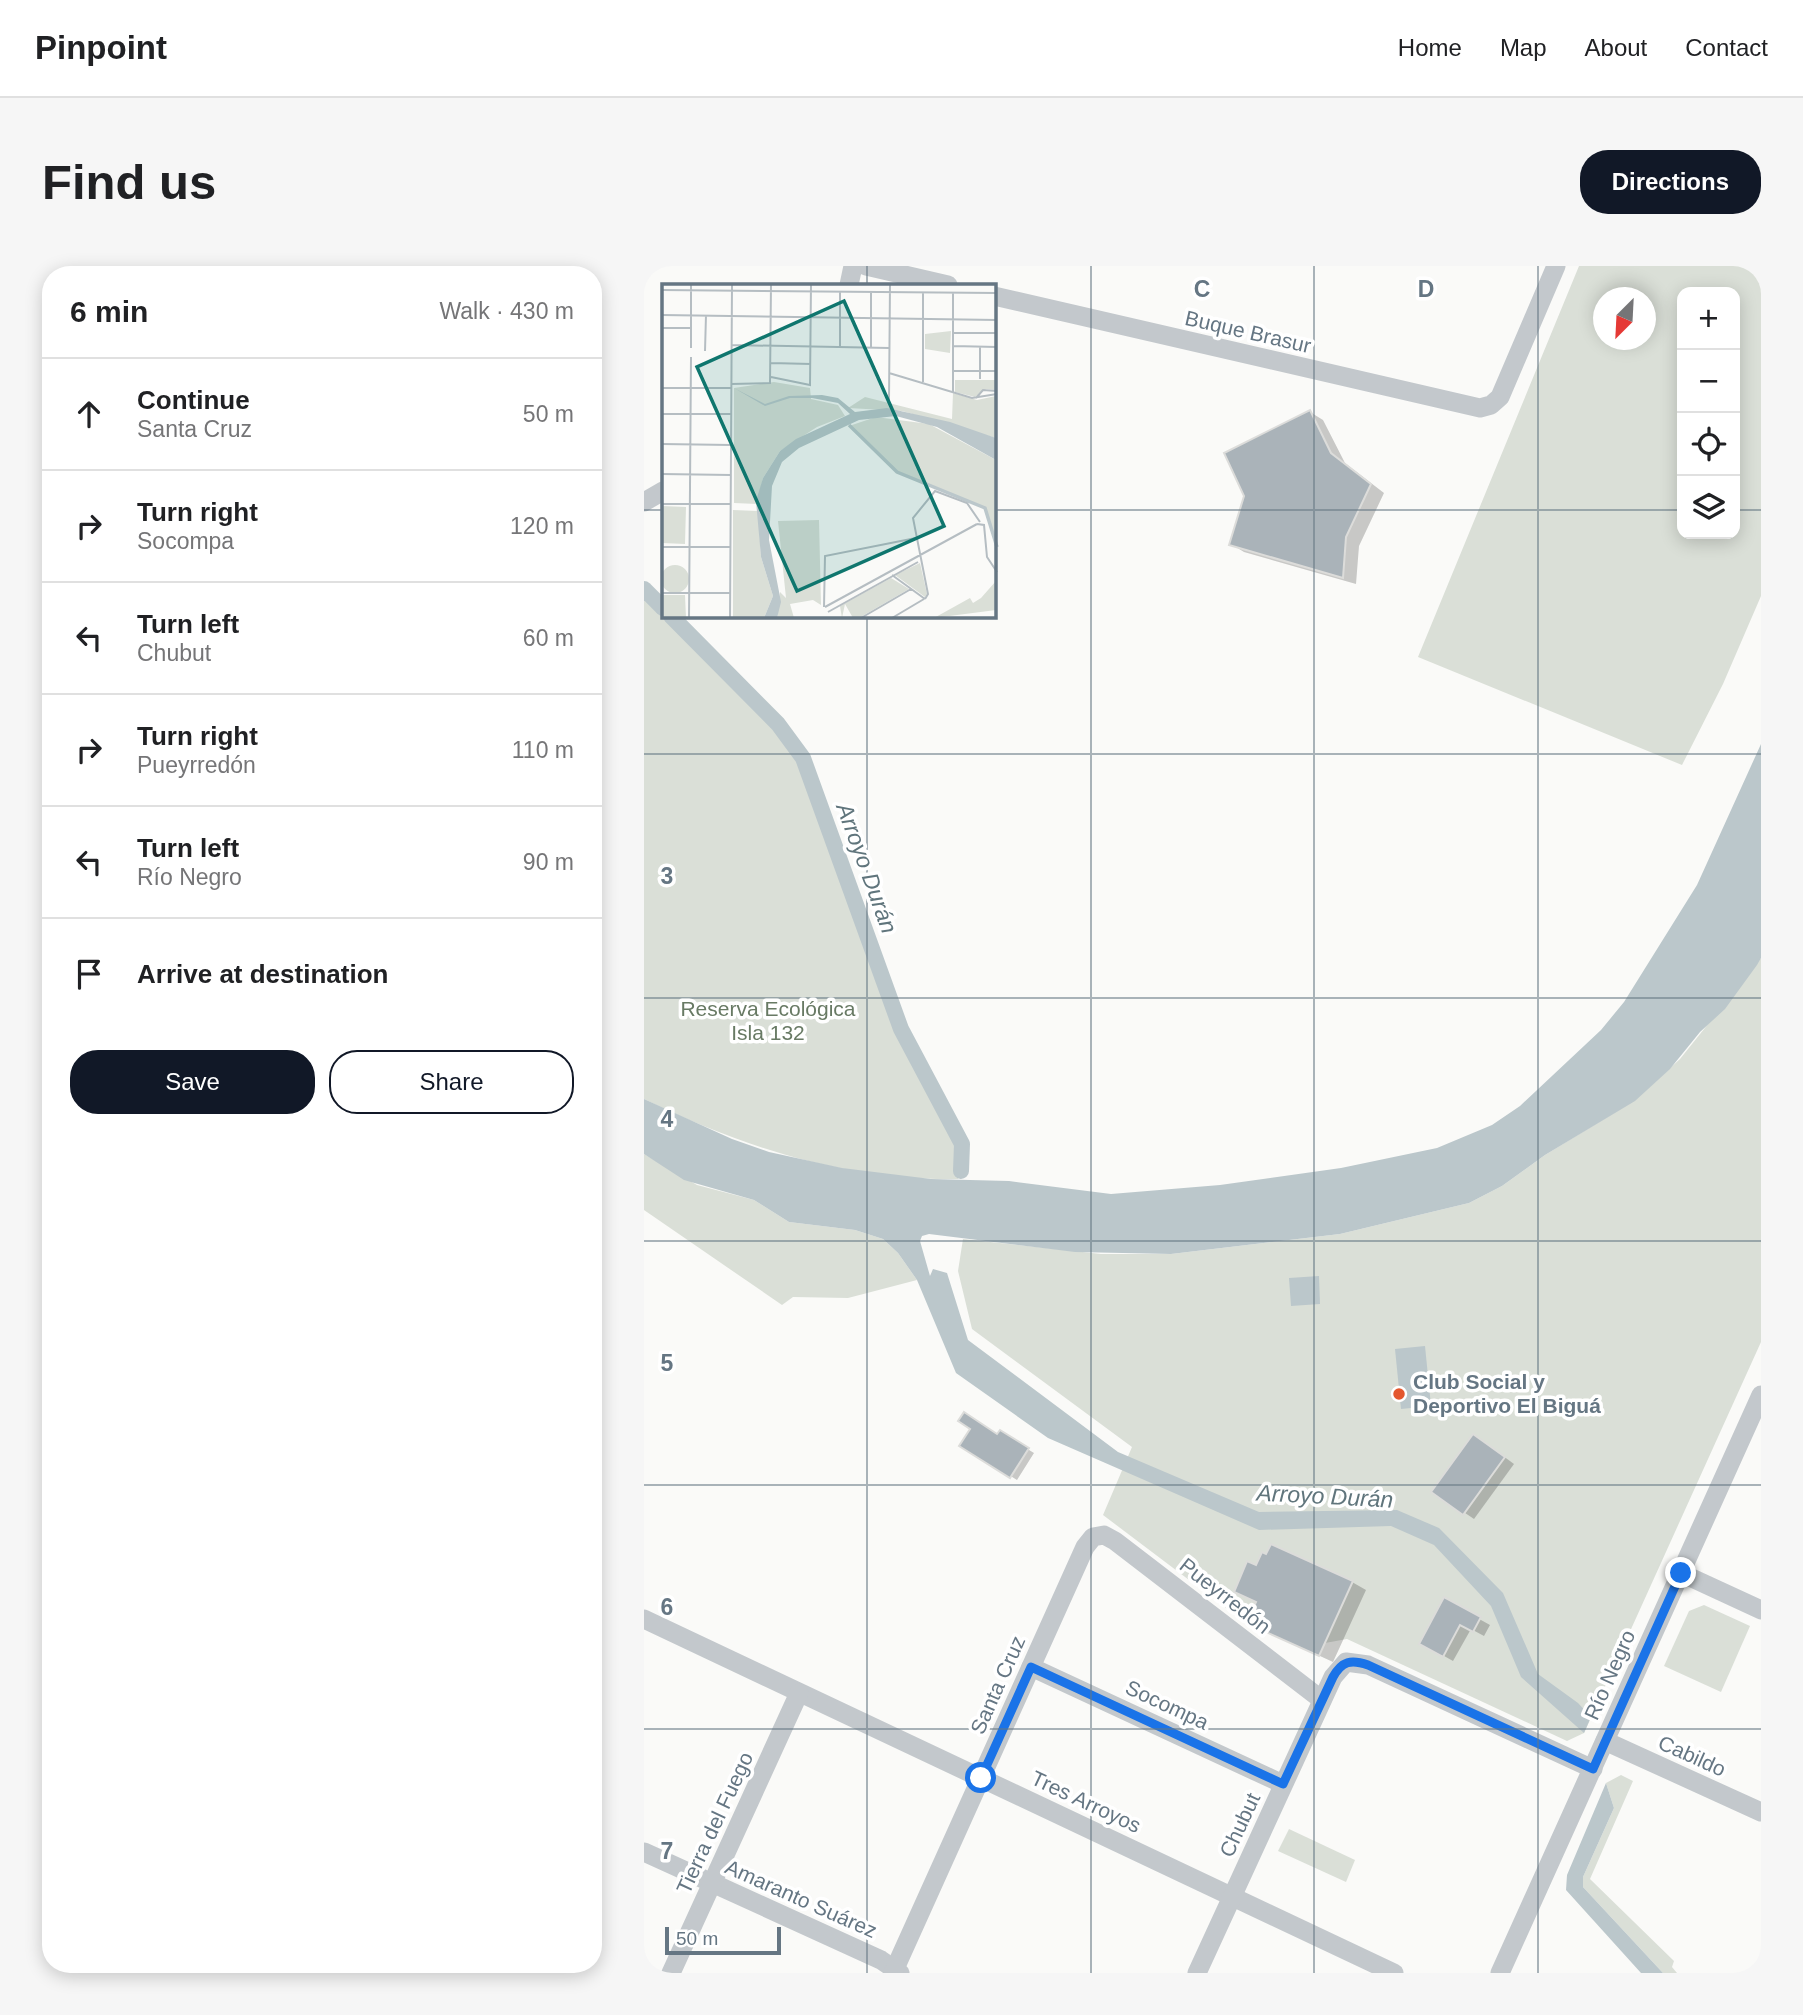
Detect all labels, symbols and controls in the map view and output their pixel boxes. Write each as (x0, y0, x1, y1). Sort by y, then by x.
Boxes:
text: Pinpoint (35, 29, 167, 66)
text: Home (1398, 34, 1462, 61)
text: Map (1500, 34, 1547, 61)
text: About (1585, 34, 1647, 61)
text: Contact (1685, 34, 1768, 61)
button: Directions (1580, 150, 1761, 214)
text: Find us (42, 155, 216, 209)
text: C (1194, 276, 1210, 302)
text: D (1418, 276, 1434, 302)
inset map (662, 284, 996, 618)
north arrow (1593, 287, 1656, 350)
map controls (1677, 287, 1740, 539)
button: + (1677, 287, 1740, 350)
text: 6 min (70, 295, 148, 328)
text: Walk · 430 m (439, 298, 574, 324)
street label: Buque Brasur (1183, 306, 1313, 357)
button: − (1677, 350, 1740, 413)
text: Continue (137, 385, 250, 415)
icon: ahead (70, 395, 108, 433)
text: 50 m (523, 401, 574, 427)
button: locate (1677, 413, 1740, 476)
text: Santa Cruz (137, 416, 252, 442)
button: layers (1677, 476, 1740, 539)
text: Turn right (137, 497, 258, 527)
icon: right (70, 507, 108, 545)
text: 120 m (510, 513, 574, 539)
text: Socompa (137, 528, 234, 554)
text: Turn left (137, 609, 239, 639)
icon: left (70, 619, 108, 657)
text: 60 m (523, 625, 574, 651)
text: Chubut (137, 640, 211, 666)
text: Turn right (137, 721, 258, 751)
icon: right (70, 731, 108, 769)
text: 110 m (512, 737, 574, 763)
text: Pueyrredón (137, 752, 256, 778)
water label: Arroyo Durán (831, 797, 903, 937)
text: Turn left (137, 833, 239, 863)
icon: left (70, 843, 108, 881)
text: 90 m (523, 849, 574, 875)
text: 3 (661, 863, 673, 889)
text: Río Negro (137, 864, 242, 890)
icon: arrive (70, 955, 108, 993)
text: Arrive at destination (137, 959, 388, 989)
park label: Reserva Ecológica Isla 132 (680, 997, 856, 1044)
button: Save (70, 1050, 315, 1114)
button: Share (329, 1050, 574, 1114)
text: 4 (661, 1106, 674, 1132)
text: 5 (661, 1350, 674, 1376)
place label: Club Social y Deportivo El Biguá (1413, 1370, 1601, 1417)
marker: Club Social y Deportivo El Biguá (1391, 1386, 1407, 1402)
water label: Arroyo Durán (1254, 1479, 1394, 1513)
street label: Pueyrredón (1175, 1553, 1275, 1638)
route end (1665, 1557, 1696, 1588)
text: 6 (661, 1594, 673, 1620)
street label: Río Negro (1580, 1626, 1640, 1723)
street label: Santa Cruz (966, 1632, 1029, 1737)
street label: Socompa (1122, 1675, 1213, 1734)
street label: Cabildo (1655, 1731, 1729, 1781)
street label: Tierra del Fuego (672, 1748, 757, 1897)
route start (965, 1762, 996, 1793)
street label: Tres Arroyos (1028, 1766, 1145, 1837)
street label: Chubut (1215, 1789, 1264, 1860)
text: 7 (661, 1838, 673, 1864)
street label: Amaranto Suárez (722, 1855, 881, 1942)
scale bar (665, 1924, 780, 1956)
text: 50 m (676, 1928, 718, 1949)

